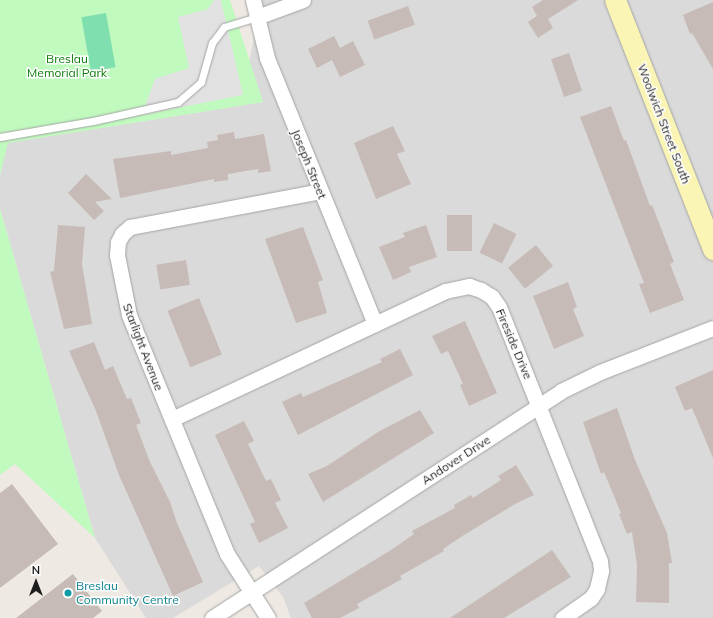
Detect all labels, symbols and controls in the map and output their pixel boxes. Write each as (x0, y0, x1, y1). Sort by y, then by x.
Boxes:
park label: Breslau Memorial Park (27, 52, 107, 80)
street label: Woolwich Street South (634, 62, 694, 186)
street label: Joseph Street (288, 127, 330, 201)
street label: Starlight Avenue (120, 301, 166, 393)
street label: Fireside Drive (493, 307, 535, 381)
street label: Andover Drive (419, 432, 493, 488)
north arrow (16, 562, 56, 602)
text: N (32, 563, 40, 577)
place label: Breslau Community Centre (76, 579, 179, 607)
marker: Breslau Community Centre (63, 588, 73, 598)

